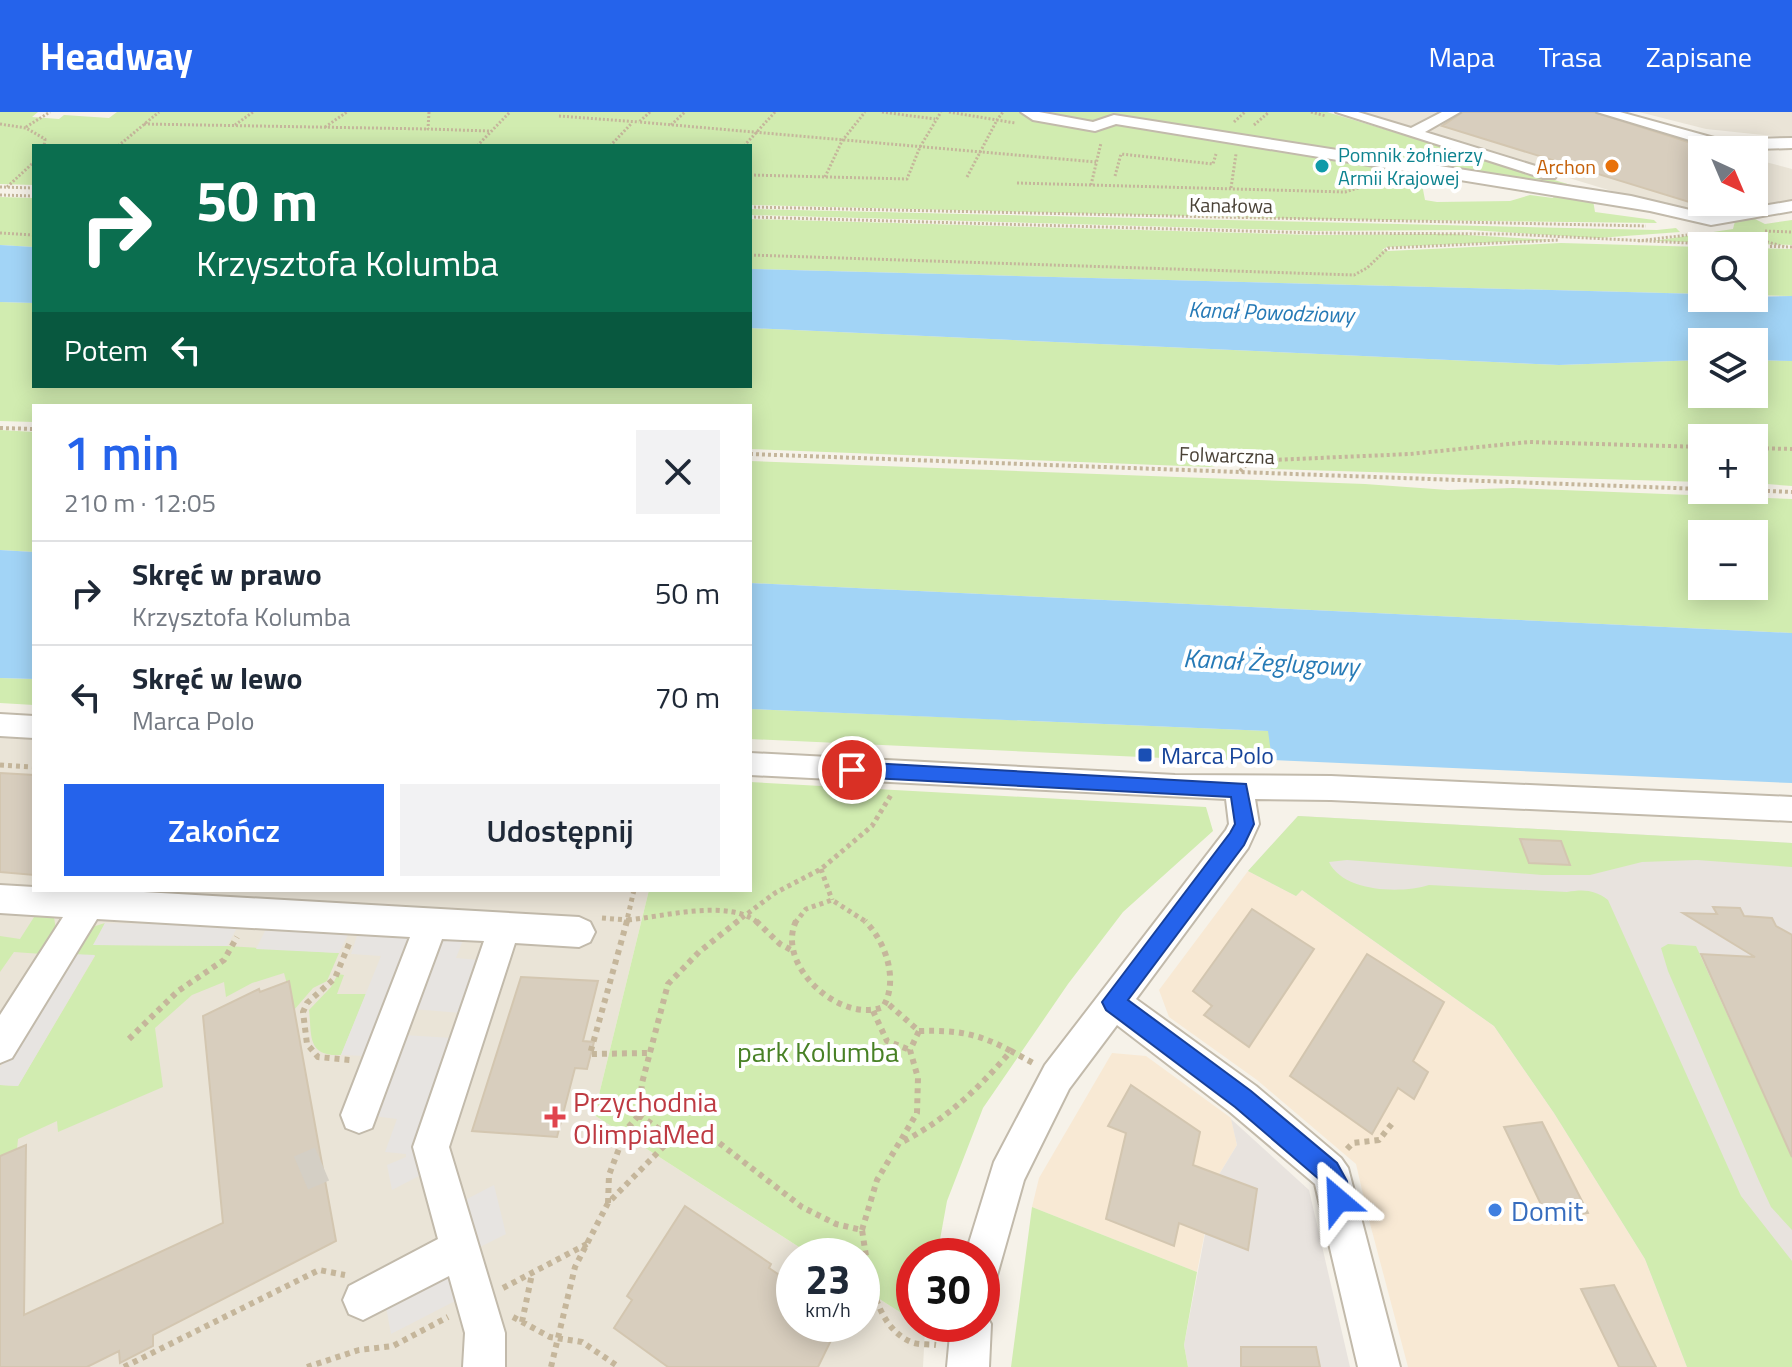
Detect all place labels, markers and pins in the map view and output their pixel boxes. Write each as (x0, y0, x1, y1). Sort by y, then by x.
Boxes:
place label: Pomnik żołnierzy Armii Krajowej (1338, 139, 1483, 193)
place label: Archon (1537, 151, 1596, 182)
marker: Pomnik żołnierzy Armii Krajowej (1313, 157, 1331, 175)
marker: Archon (1603, 157, 1621, 175)
pin (818, 736, 886, 804)
place label: Marca Polo (1161, 737, 1274, 773)
marker: Marca Polo (1136, 746, 1154, 764)
place label: Przychodnia OlimpiaMed (573, 1080, 717, 1155)
marker: Przychodnia OlimpiaMed (544, 1106, 566, 1128)
place label: Domit (1511, 1189, 1583, 1232)
marker: Domit (1486, 1201, 1504, 1219)

